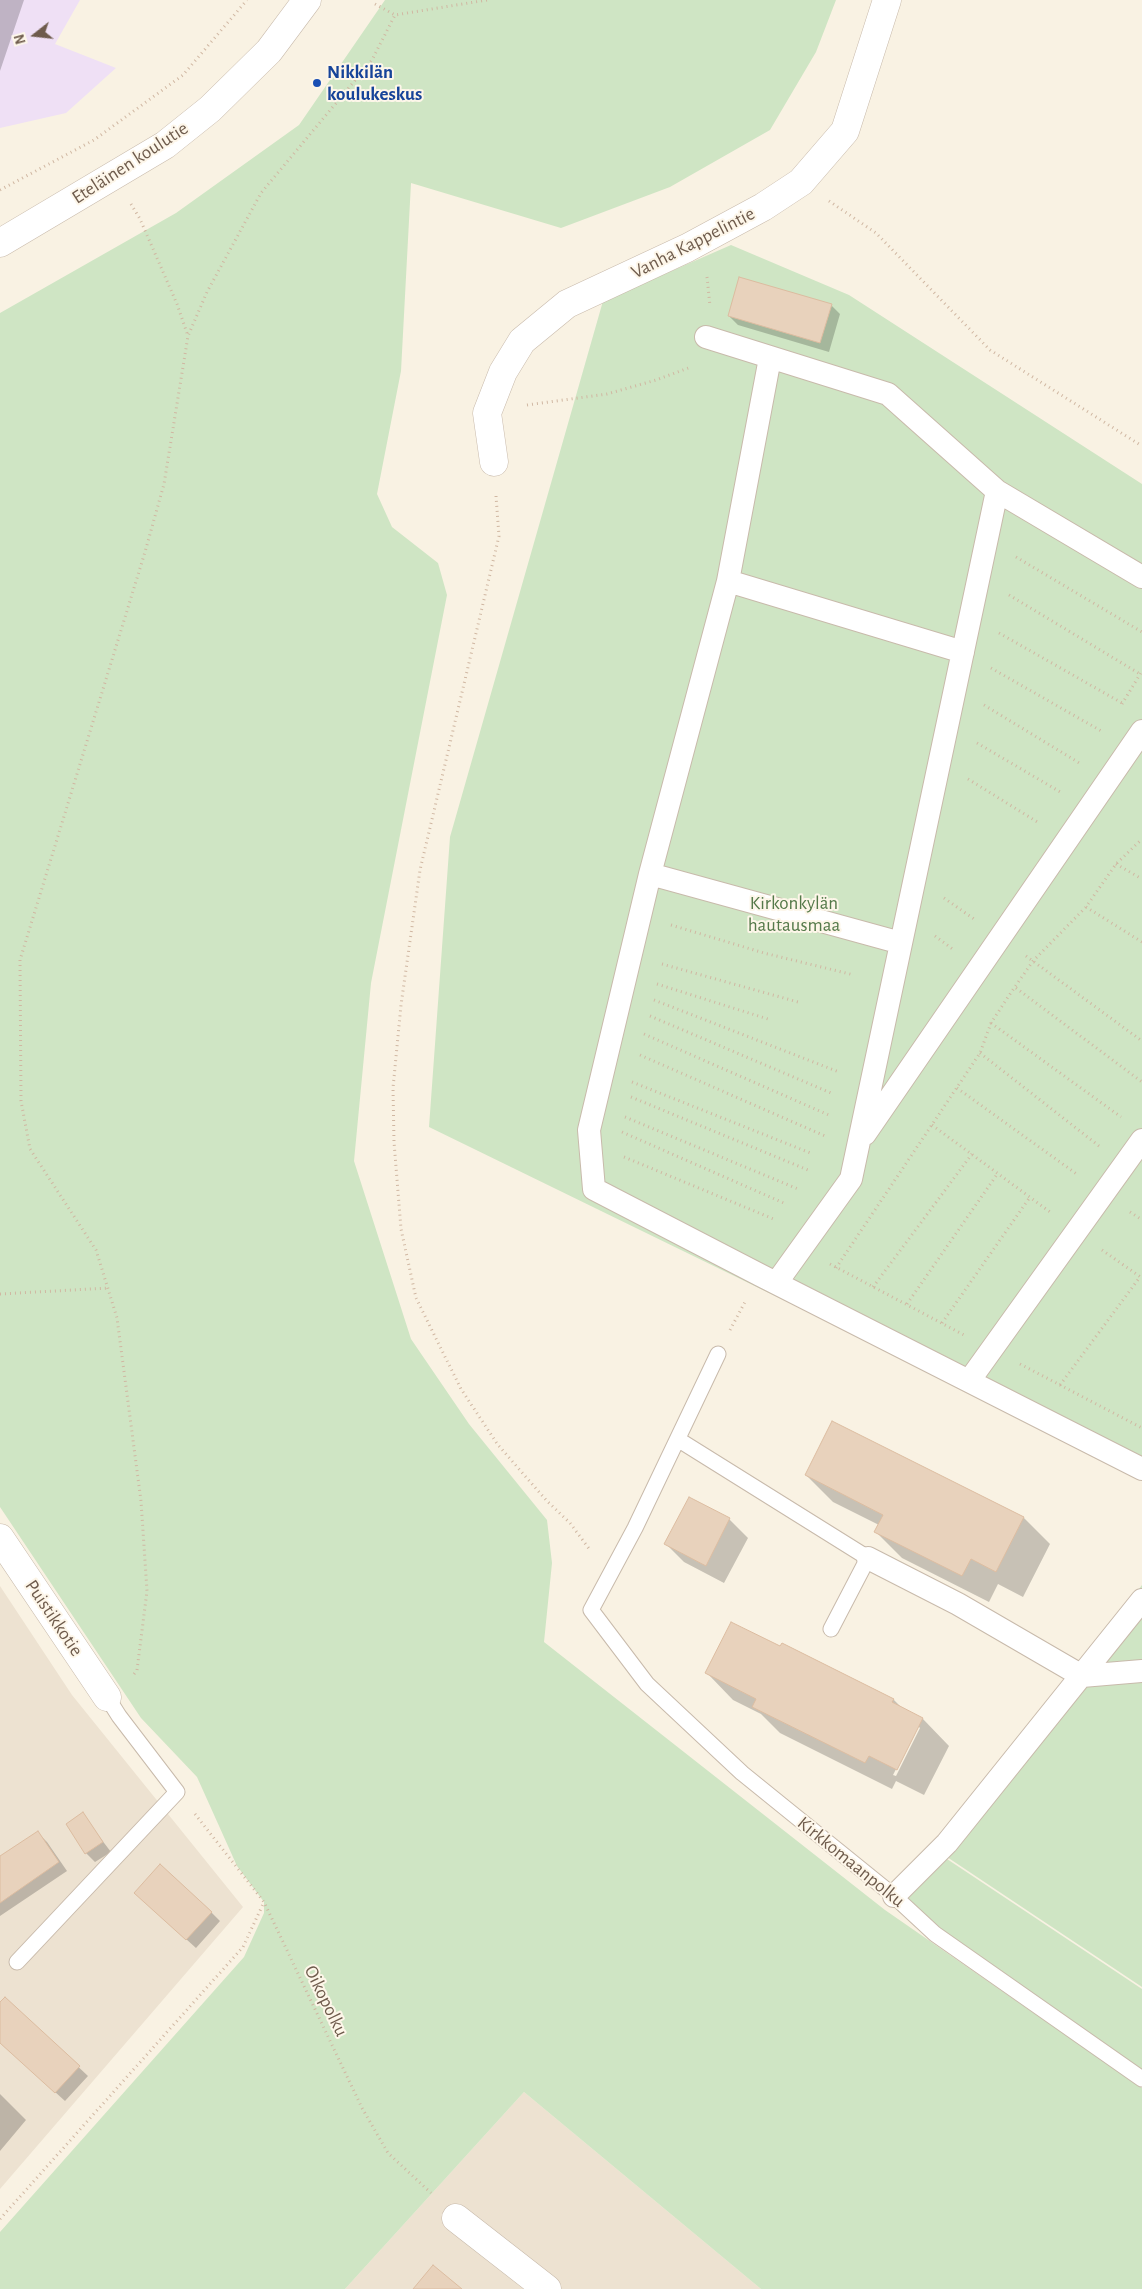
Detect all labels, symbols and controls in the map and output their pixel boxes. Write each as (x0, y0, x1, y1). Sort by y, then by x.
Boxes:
north arrow (10, 10, 60, 60)
text: N (13, 33, 29, 46)
place label: Nikkilän koulukeskus (327, 61, 422, 105)
marker: Nikkilän koulukeskus (311, 77, 323, 89)
street label: Eteläinen koulutie (68, 117, 192, 209)
street label: Vanha Kappelintie (627, 202, 759, 284)
park label: Kirkonkylän hautausmaa (748, 892, 840, 936)
street label: Puistikkotie (20, 1575, 88, 1661)
street label: Kirkkomaanpolku (793, 1812, 909, 1912)
street label: Oikopolku (299, 1962, 353, 2040)

